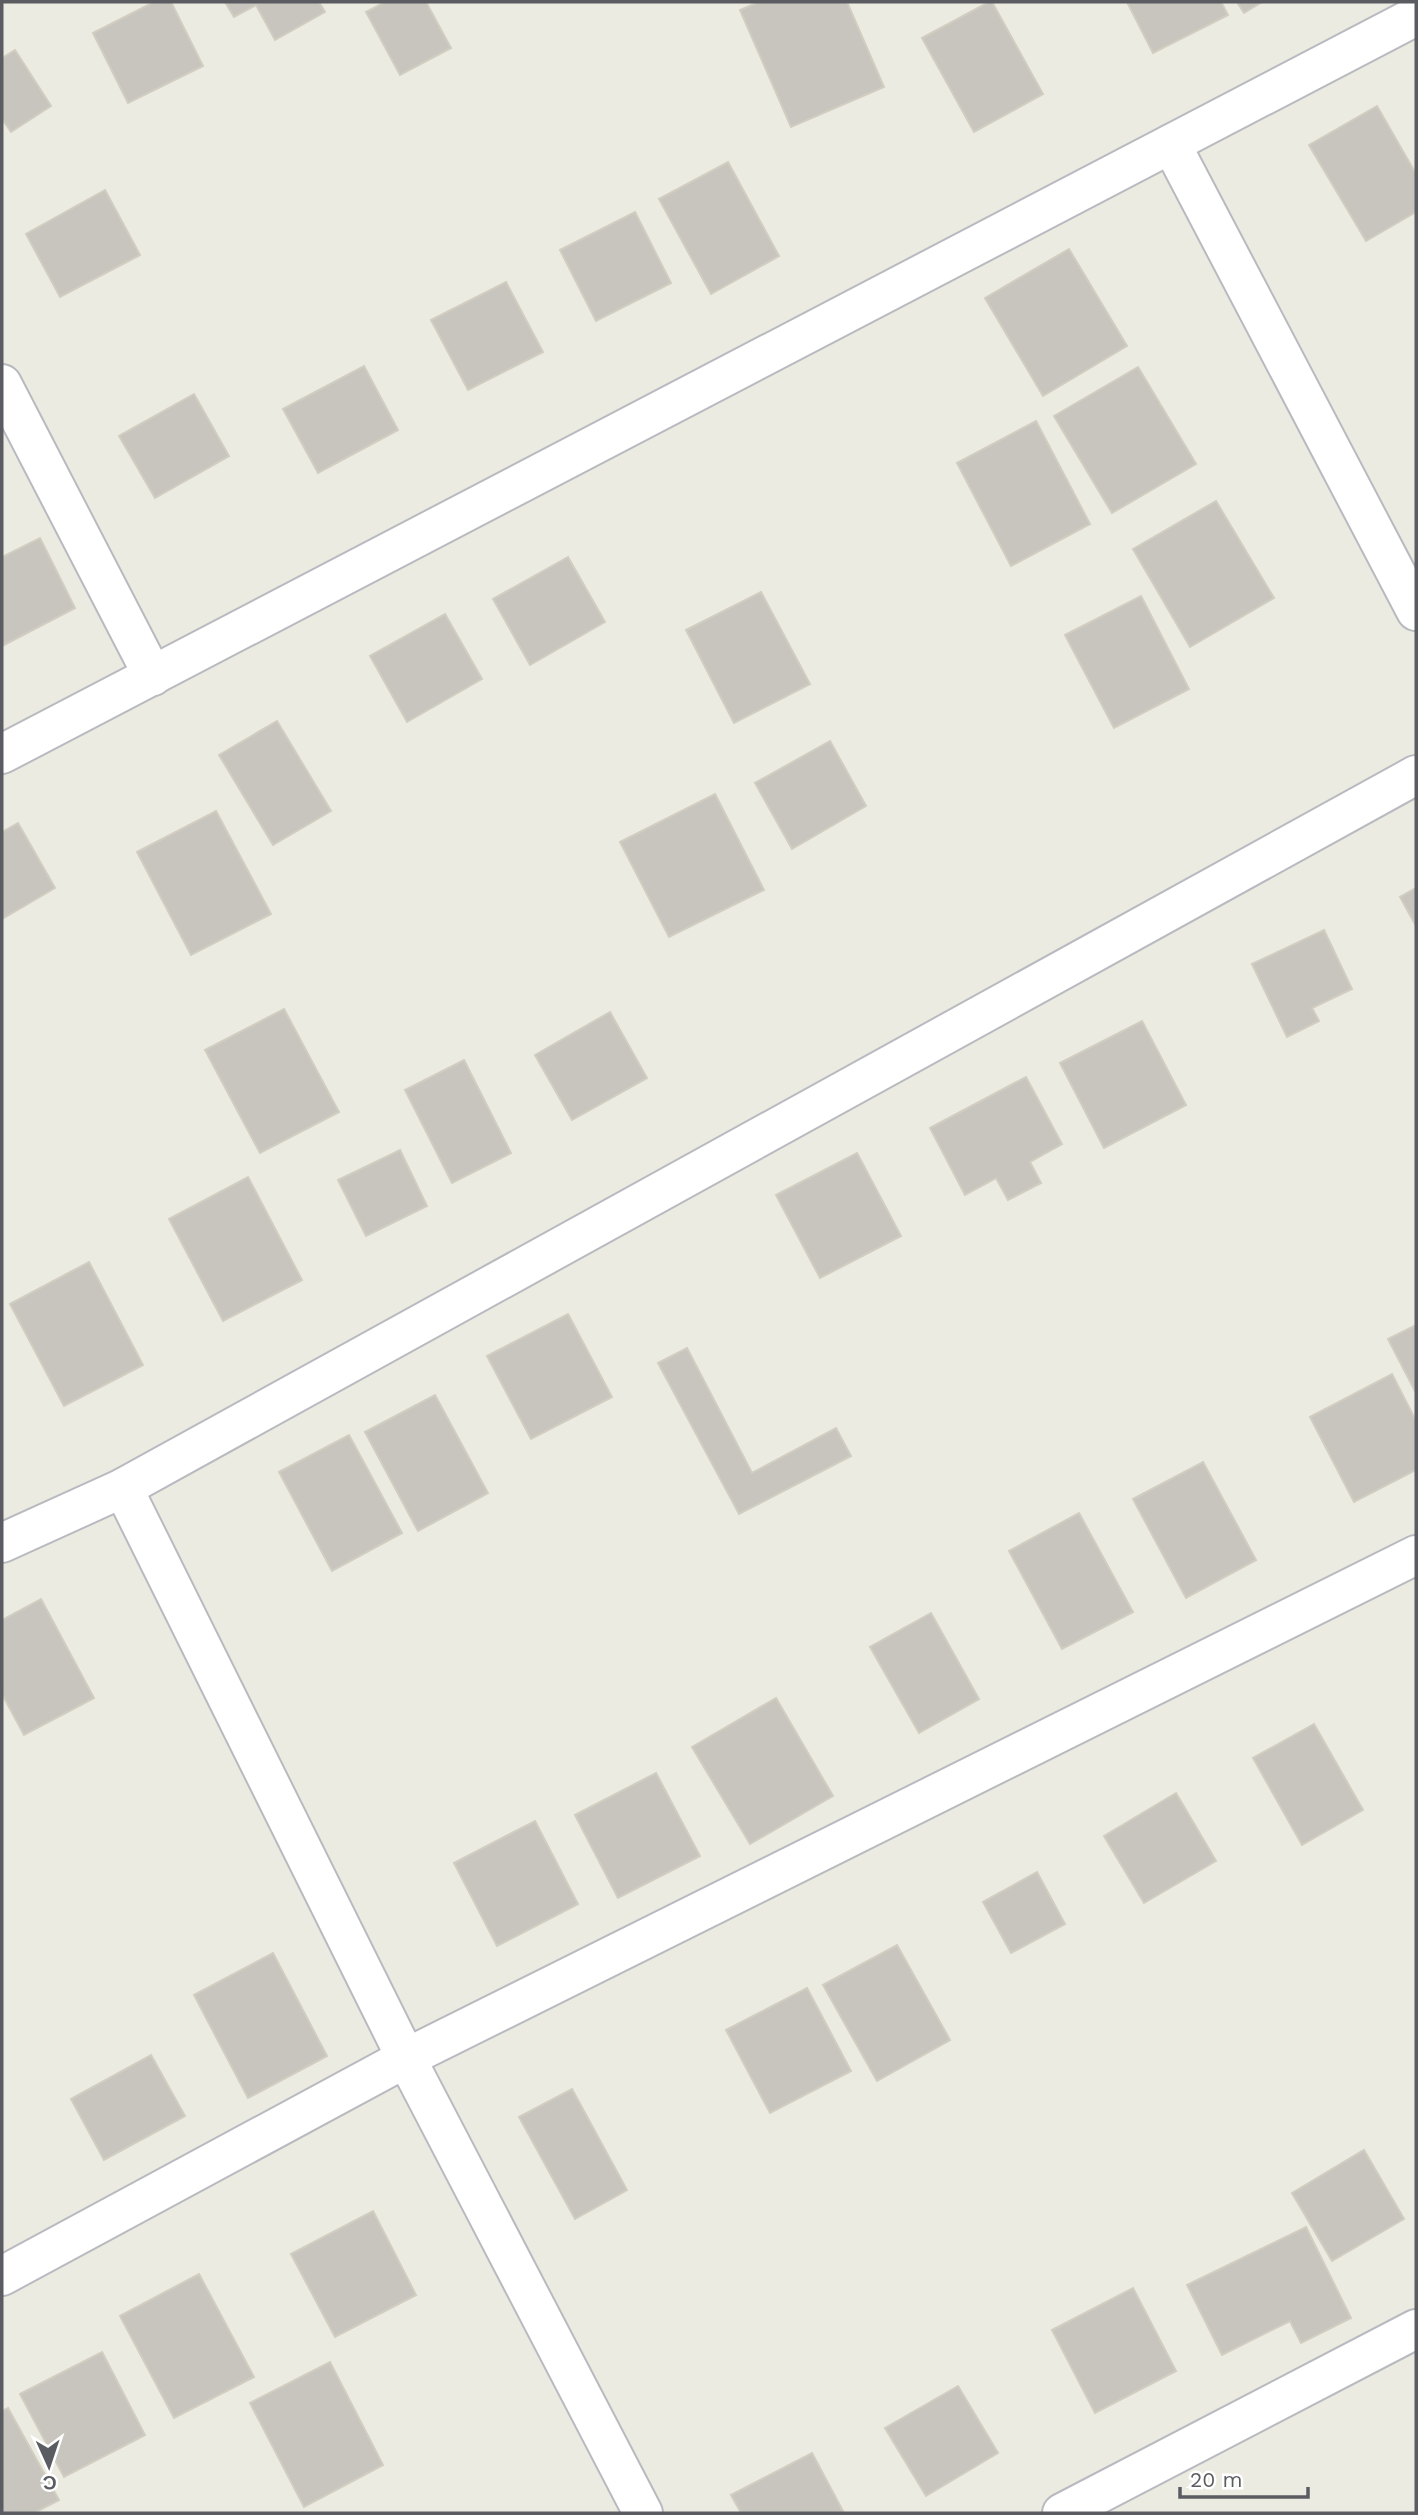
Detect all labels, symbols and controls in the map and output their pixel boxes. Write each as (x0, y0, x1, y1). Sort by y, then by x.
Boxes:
north arrow (14, 2431, 84, 2501)
scale bar (1180, 2456, 1308, 2500)
text: 20 m (1190, 2467, 1242, 2492)
text: С (42, 2471, 57, 2494)

